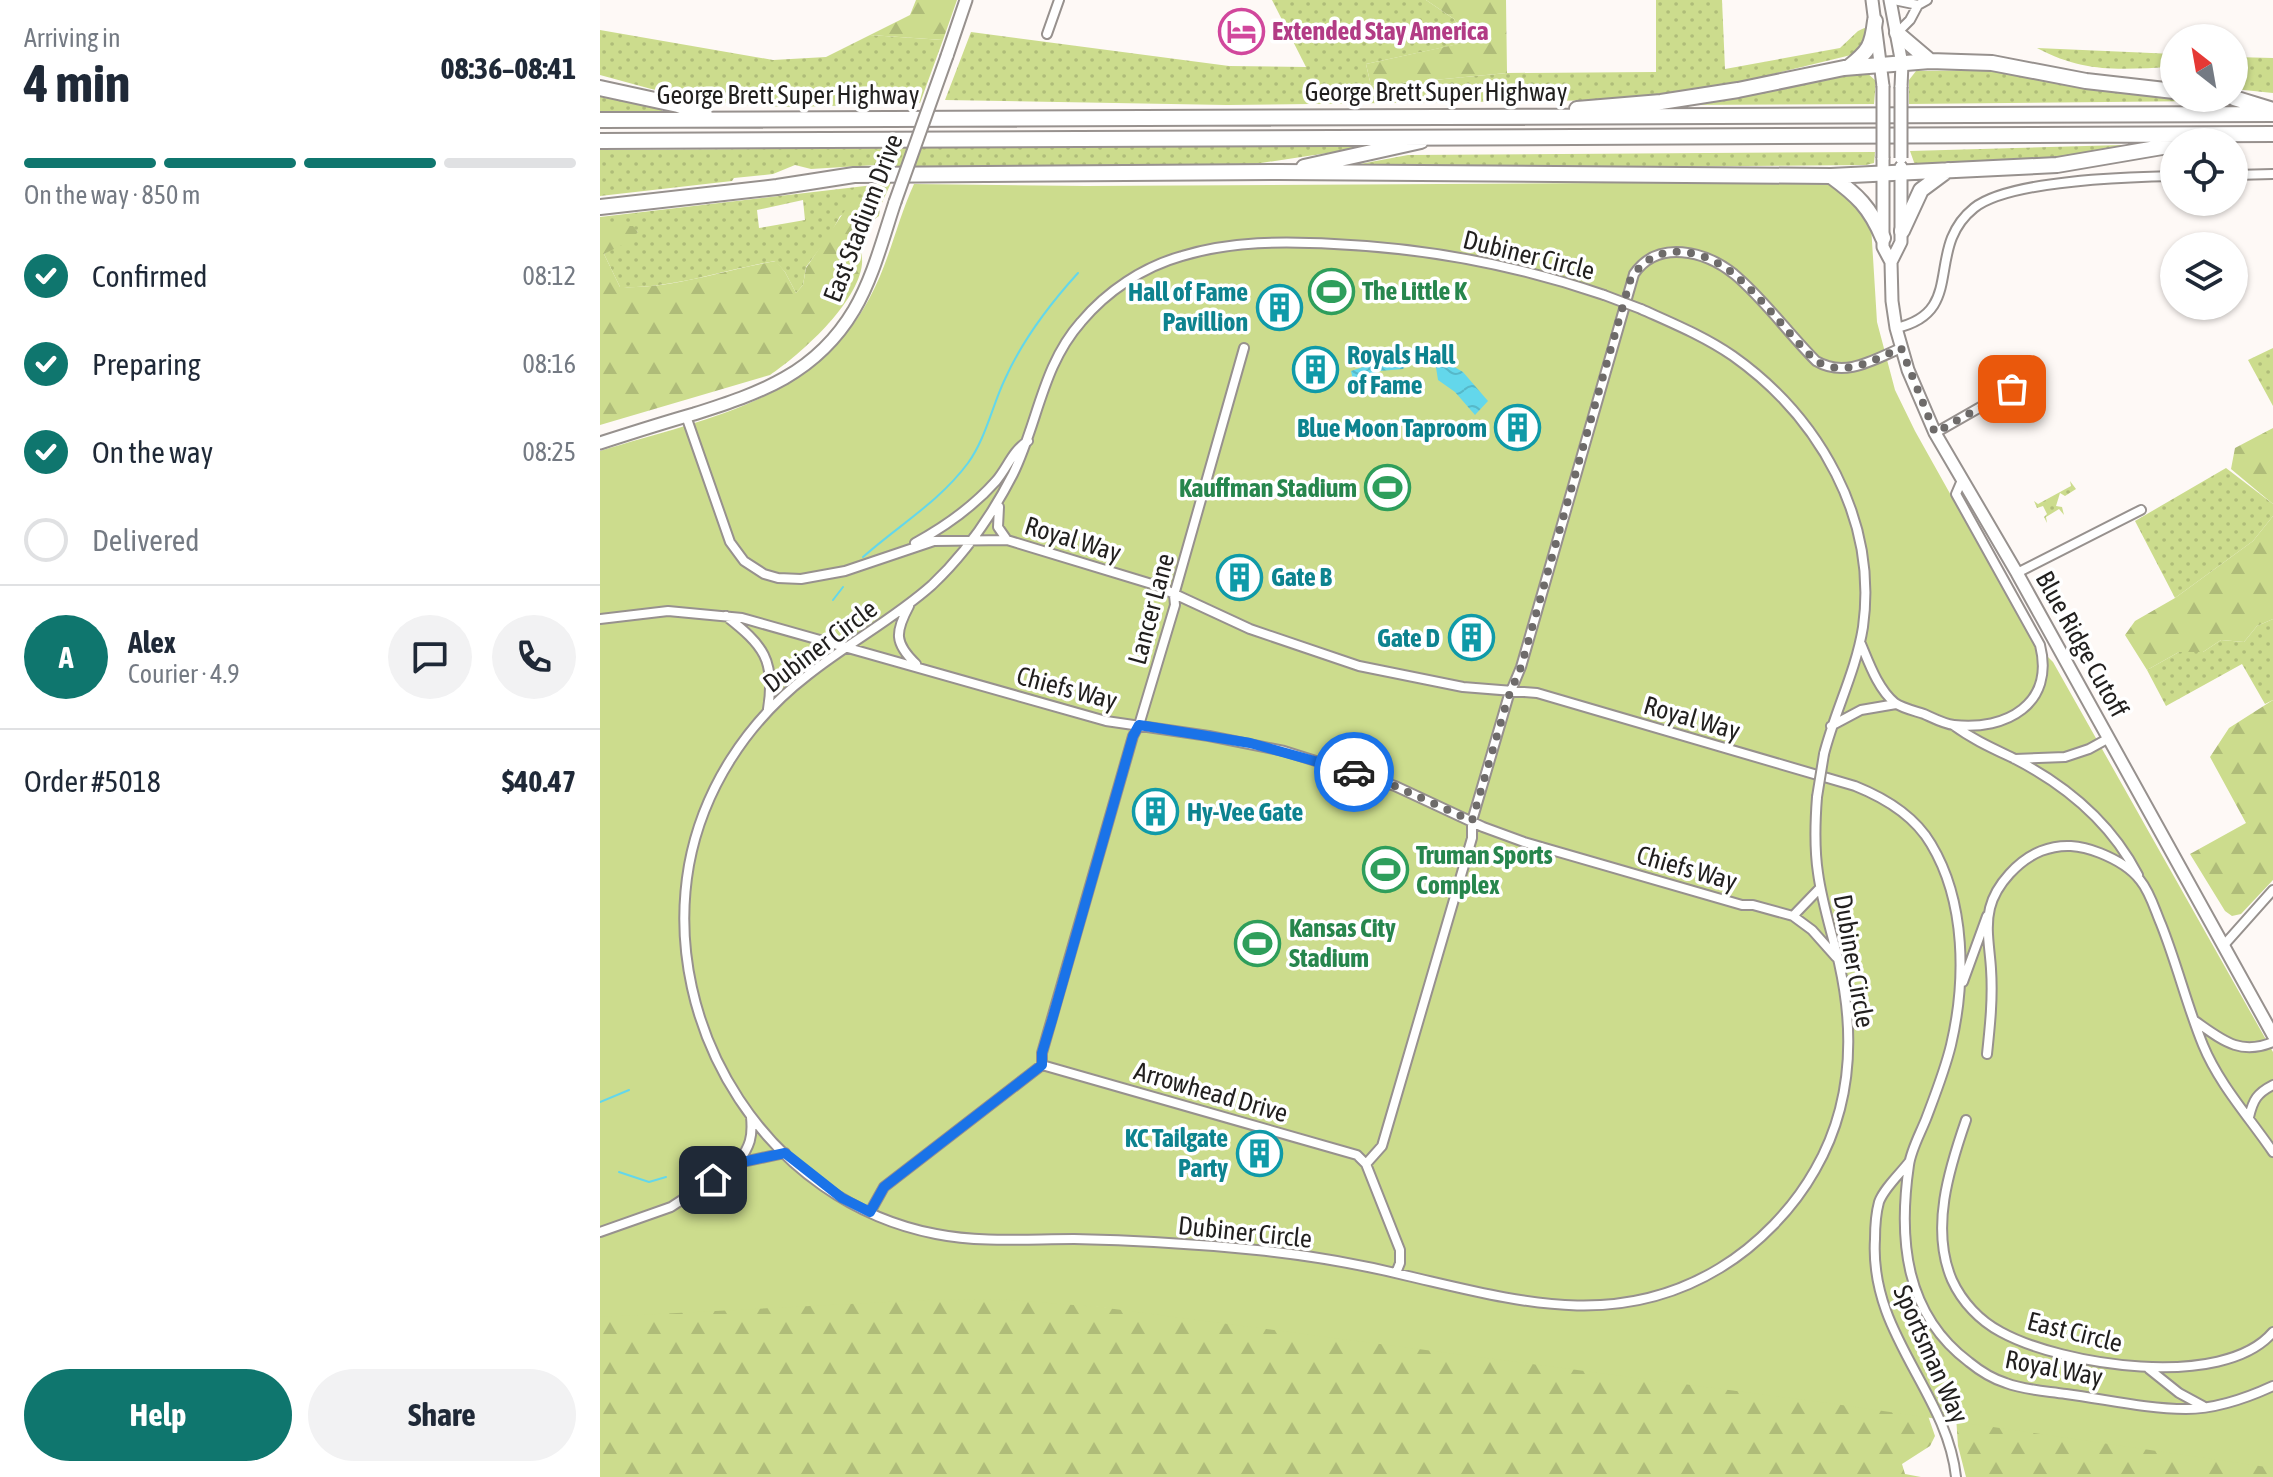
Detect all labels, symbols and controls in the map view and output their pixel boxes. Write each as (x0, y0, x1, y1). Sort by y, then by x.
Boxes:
hotel icon: Extended Stay America (1217, 7, 1265, 55)
place label: Extended Stay America (1272, 16, 1489, 46)
text: Arriving in (24, 23, 121, 53)
north arrow (2160, 24, 2248, 112)
map controls (2160, 24, 2248, 320)
text: 08:36–08:41 (441, 51, 576, 85)
text: 4 min (24, 53, 130, 113)
street label: George Brett Super Highway (1305, 77, 1568, 107)
street label: George Brett Super Highway (657, 80, 920, 110)
button: locate (2160, 128, 2248, 216)
street label: East Stadium Drive (817, 130, 909, 306)
text: On the way · 850 m (24, 180, 201, 210)
street label: Dubiner Circle (1460, 224, 1598, 286)
button: layers (2160, 232, 2248, 320)
icon: check (24, 254, 68, 298)
text: Confirmed (92, 259, 207, 293)
text: 08:12 (522, 261, 576, 291)
sports icon: The Little K (1307, 267, 1355, 315)
place label: The Little K (1362, 276, 1467, 306)
place label: Hall of Fame Pavillion (1128, 277, 1248, 337)
building icon: Hall of Fame Pavillion (1255, 283, 1303, 331)
place label: Royals Hall of Fame (1347, 340, 1456, 400)
icon: check (24, 342, 68, 386)
building icon: Royals Hall of Fame (1292, 346, 1340, 394)
text: Preparing (92, 347, 201, 381)
text: 08:16 (522, 349, 576, 379)
pin (1978, 355, 2046, 423)
icon: bag (1990, 367, 2034, 411)
building icon: Blue Moon Taproom (1494, 404, 1542, 452)
place label: Blue Moon Taproom (1297, 413, 1487, 443)
icon: check (24, 430, 68, 474)
text: On the way (92, 435, 213, 469)
text: 08:25 (522, 437, 576, 467)
sports icon: Kauffman Stadium (1364, 464, 1412, 512)
place label: Kauffman Stadium (1179, 473, 1357, 503)
street label: Royal Way (1021, 510, 1125, 568)
text: Delivered (92, 523, 200, 557)
street label: Lancer Lane (1122, 550, 1180, 668)
building icon: Gate B (1216, 553, 1264, 601)
place label: Gate B (1271, 562, 1332, 592)
street label: Blue Ridge Cutoff (2030, 566, 2134, 722)
street label: Dubiner Circle (757, 594, 883, 698)
building icon: Gate D (1447, 614, 1495, 662)
button: chat (388, 615, 472, 699)
button: phone (492, 615, 576, 699)
place label: Gate D (1377, 623, 1440, 653)
text: Alex (128, 625, 176, 659)
text: A (59, 640, 73, 674)
text: Courier · 4.9 (128, 659, 239, 689)
street label: Chiefs Way (1013, 660, 1121, 716)
street label: Royal Way (1640, 690, 1744, 746)
courier (1314, 732, 1394, 812)
icon: car (1332, 750, 1376, 794)
text: Order #5018 (24, 764, 161, 798)
text: $40.47 (502, 764, 576, 798)
building icon: Hy-Vee Gate (1132, 788, 1180, 836)
place label: Hy-Vee Gate (1187, 797, 1303, 827)
street label: Chiefs Way (1633, 839, 1741, 897)
place label: Truman Sports Complex (1416, 840, 1553, 900)
sports icon: Truman Sports Complex (1361, 846, 1409, 894)
street label: Dubiner Circle (1828, 892, 1880, 1030)
place label: Kansas City Stadium (1289, 913, 1396, 973)
sports icon: Kansas City Stadium (1234, 919, 1282, 967)
street label: Arrowhead Drive (1131, 1056, 1291, 1128)
place label: KC Tailgate Party (1125, 1123, 1228, 1183)
building icon: KC Tailgate Party (1235, 1129, 1283, 1177)
pin (679, 1146, 747, 1214)
icon: home (691, 1158, 735, 1202)
street label: Dubiner Circle (1177, 1210, 1313, 1254)
street label: Sportsman Way (1887, 1281, 1975, 1428)
street label: East Circle (2024, 1306, 2126, 1358)
street label: Royal Way (2003, 1344, 2106, 1392)
button: Help (24, 1369, 292, 1461)
button: Share (308, 1369, 576, 1461)

